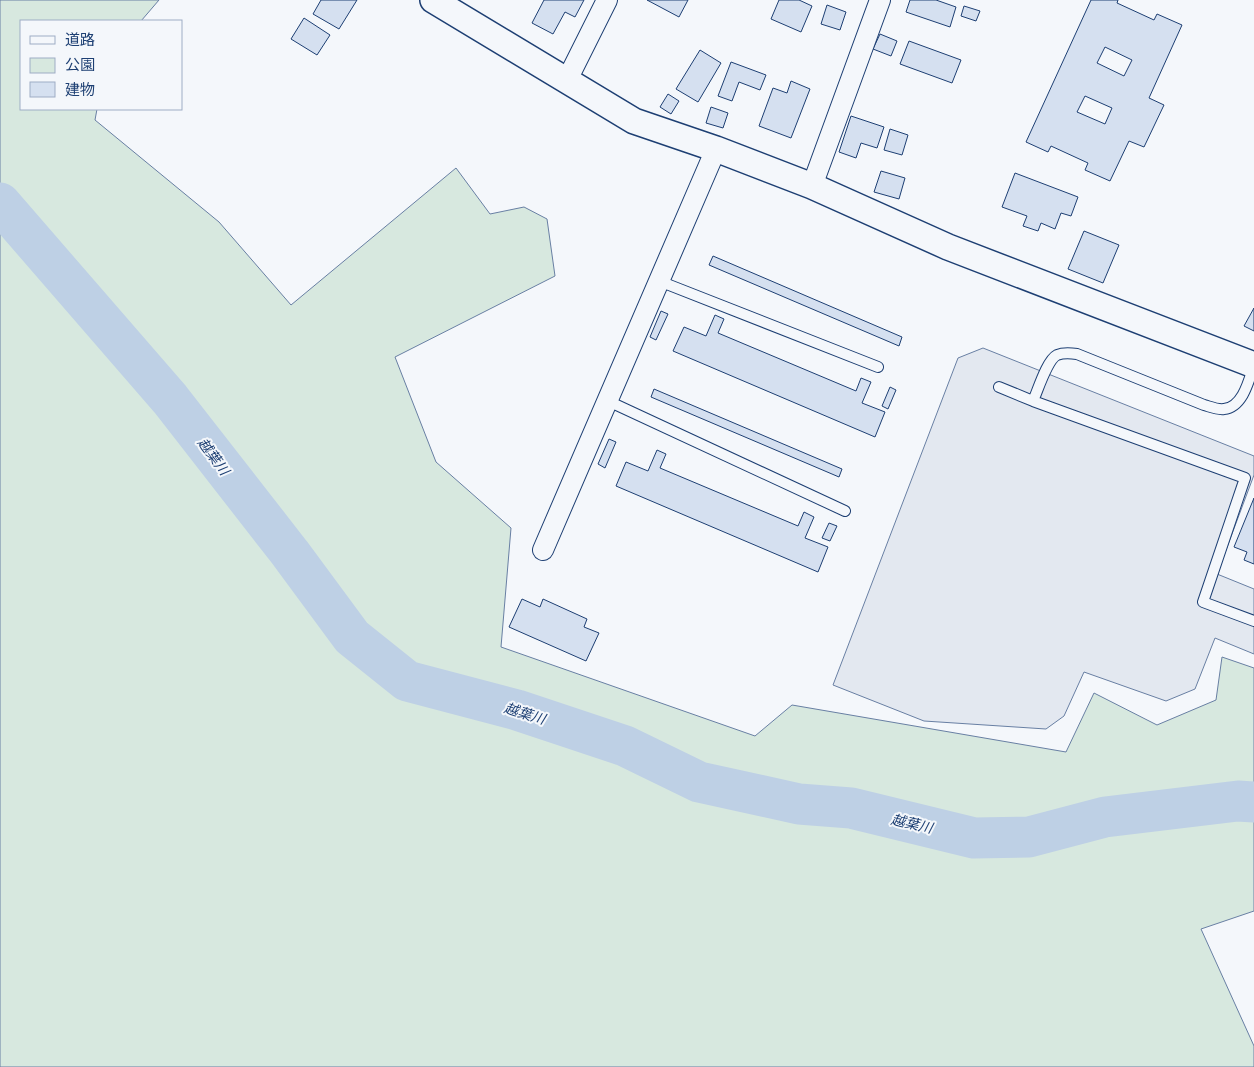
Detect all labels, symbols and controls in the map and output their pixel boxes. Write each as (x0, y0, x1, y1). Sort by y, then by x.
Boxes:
legend (20, 20, 182, 110)
text: 道路 (65, 28, 95, 51)
text: 公園 (65, 53, 95, 76)
text: 建物 (65, 78, 95, 101)
water label: 越葉川 (193, 433, 236, 481)
water label: 越葉川 (502, 697, 550, 730)
water label: 越葉川 (889, 808, 937, 838)

